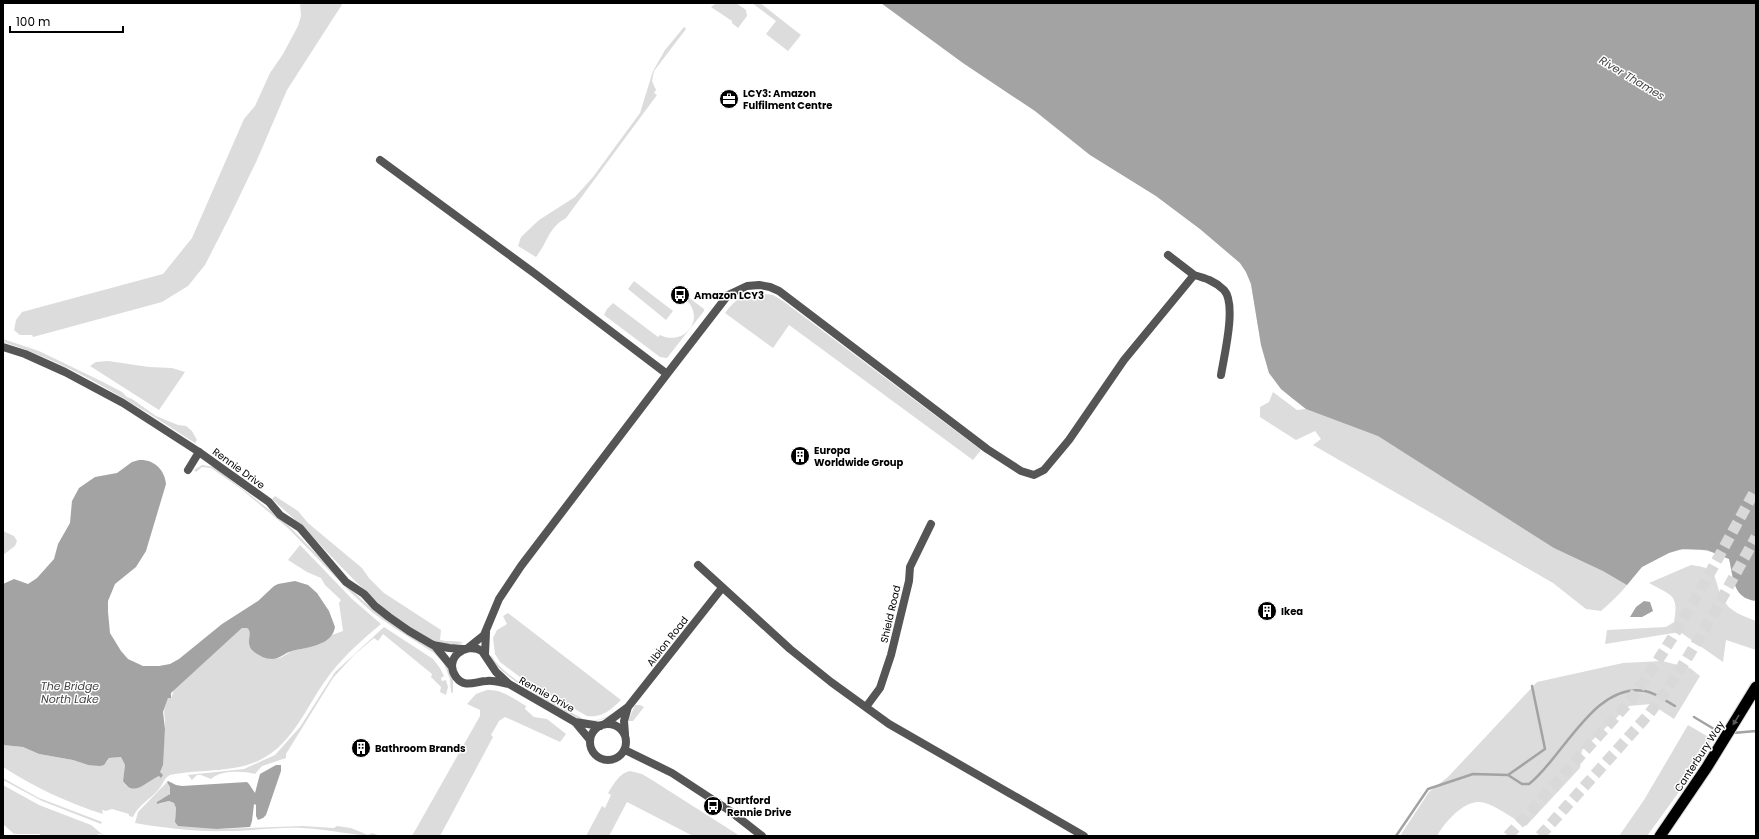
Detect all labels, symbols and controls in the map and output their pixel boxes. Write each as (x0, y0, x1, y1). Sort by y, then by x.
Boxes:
scale bar (10, 8, 123, 34)
text: 100 m (16, 13, 50, 30)
water label: River Thames (1596, 52, 1668, 104)
place label: LCY3: Amazon Fulfilment Centre (743, 86, 832, 113)
office icon: LCY3: Amazon Fulfilment Centre (718, 88, 740, 110)
bus stop icon: Amazon LCY3 (669, 284, 691, 306)
place label: Amazon LCY3 (694, 288, 764, 303)
place label: Europa Worldwide Group (814, 443, 904, 470)
street label: Rennie Drive (209, 444, 268, 493)
building icon: Europa Worldwide Group (789, 445, 811, 467)
street label: Shield Road (877, 584, 904, 644)
building icon: Ikea (1256, 600, 1278, 622)
place label: Ikea (1281, 604, 1303, 619)
street label: Albion Road (643, 613, 692, 670)
street label: Rennie Drive (516, 673, 577, 716)
water label: The Bridge North Lake (41, 678, 99, 707)
one-way arrow (1733, 714, 1740, 726)
street label: Canterbury Way (1671, 718, 1728, 795)
building icon: Bathroom Brands (350, 737, 372, 759)
place label: Bathroom Brands (375, 741, 466, 756)
place label: Dartford Rennie Drive (727, 793, 791, 820)
bus stop icon: Dartford Rennie Drive (702, 795, 724, 817)

